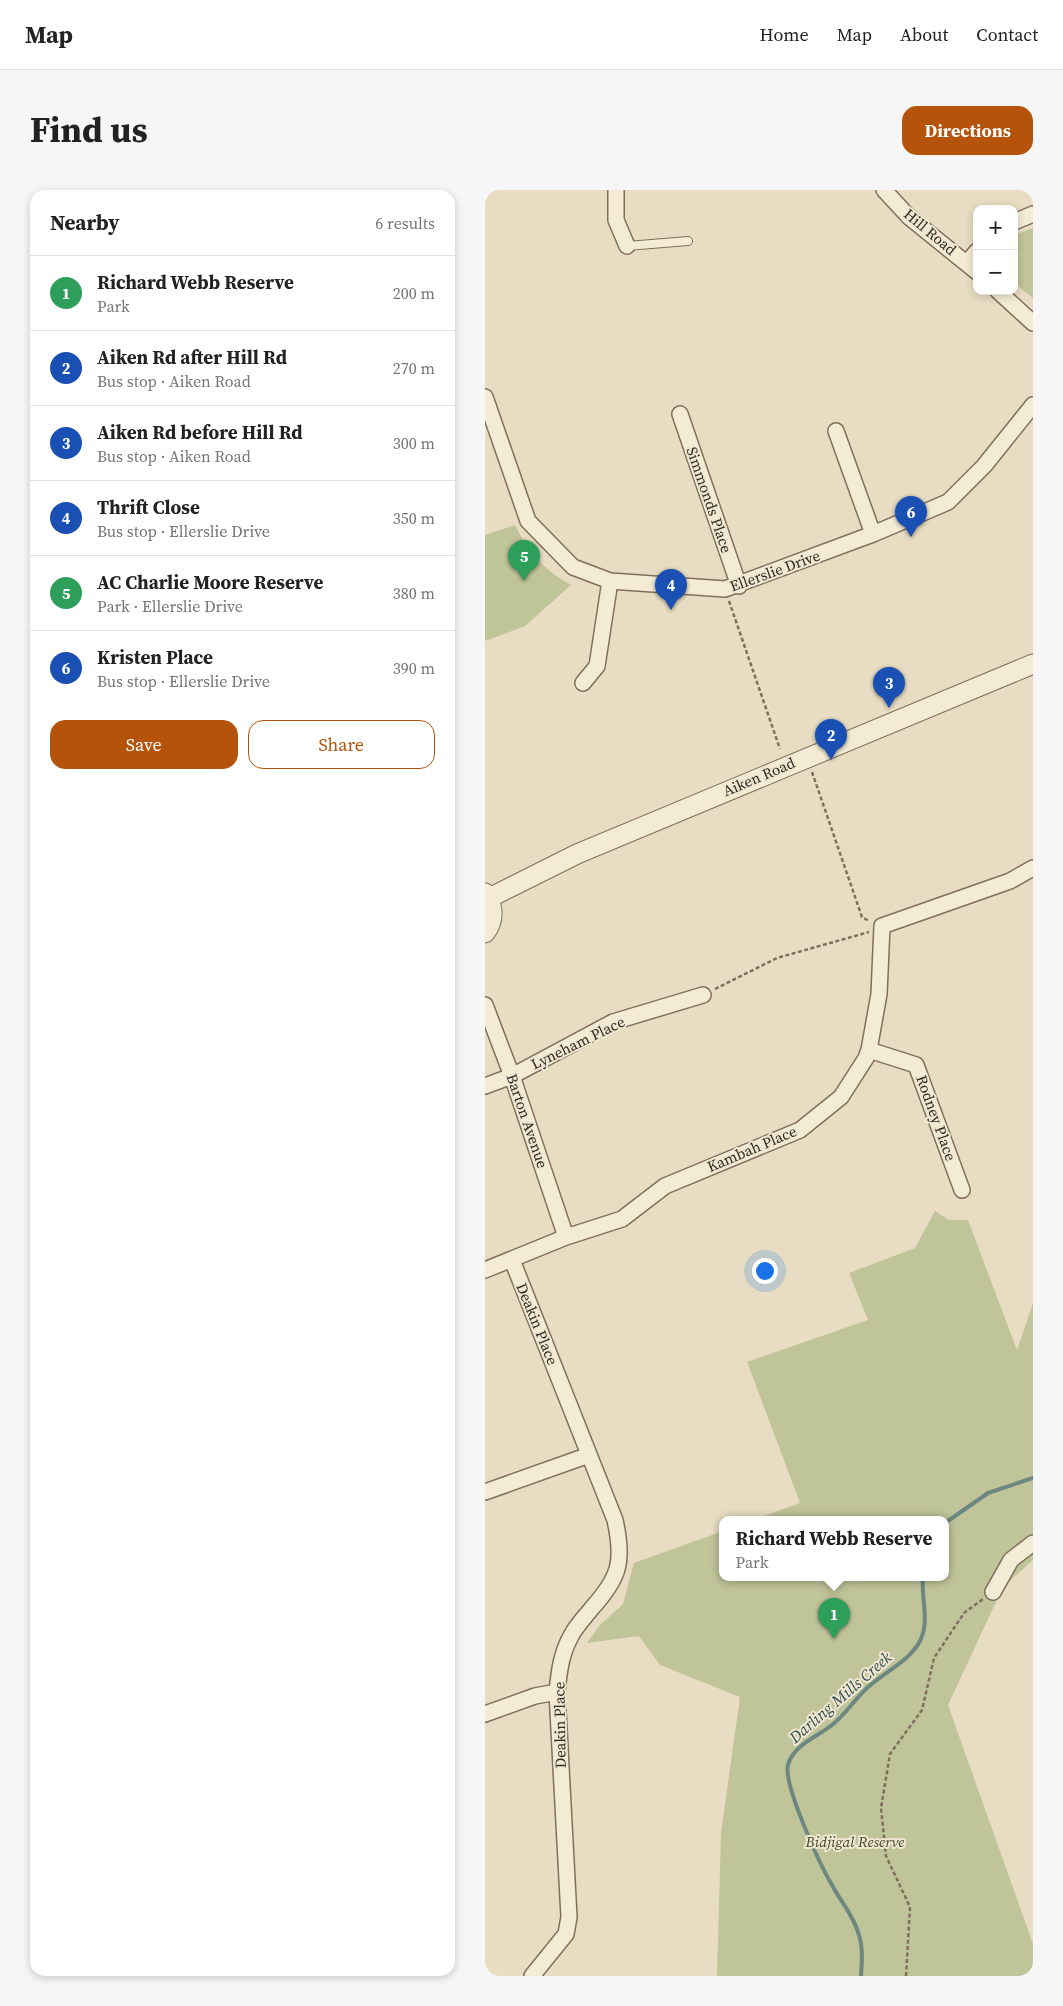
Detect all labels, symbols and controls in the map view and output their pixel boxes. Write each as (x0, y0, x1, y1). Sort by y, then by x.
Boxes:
text: Map (25, 18, 73, 51)
text: Home (760, 22, 809, 47)
text: Map (837, 22, 872, 47)
text: About (900, 22, 948, 47)
text: Contact (976, 22, 1038, 47)
text: Find us (30, 106, 148, 154)
button: Directions (902, 106, 1033, 155)
street label: Hill Road (900, 203, 961, 260)
map controls (973, 205, 1018, 295)
button: + (973, 205, 1018, 250)
text: Nearby (50, 208, 120, 237)
text: 6 results (375, 212, 435, 234)
button: − (973, 250, 1018, 295)
text: Richard Webb Reserve (97, 269, 294, 295)
text: 1 (62, 282, 70, 304)
text: 200 m (393, 282, 435, 304)
text: Park (97, 295, 130, 317)
text: Aiken Rd after Hill Rd (97, 344, 287, 370)
text: 2 (62, 357, 70, 379)
text: 270 m (393, 357, 435, 379)
text: Bus stop · Aiken Road (97, 370, 251, 392)
text: Aiken Rd before Hill Rd (97, 419, 303, 445)
text: 3 (62, 432, 70, 454)
text: 300 m (393, 432, 435, 454)
street label: Simmonds Place (682, 444, 738, 556)
text: Bus stop · Aiken Road (97, 445, 251, 467)
text: Thrift Close (97, 494, 200, 520)
pin: 6 (895, 496, 927, 537)
text: 4 (62, 507, 70, 529)
text: 350 m (393, 507, 435, 529)
text: Bus stop · Ellerslie Drive (97, 520, 270, 542)
pin: 5 (508, 540, 540, 581)
street label: Ellerslie Drive (727, 544, 823, 597)
text: AC Charlie Moore Reserve (97, 569, 323, 595)
pin: 4 (655, 569, 687, 610)
text: 5 (62, 582, 70, 604)
text: 380 m (393, 582, 435, 604)
text: Park · Ellerslie Drive (97, 595, 243, 617)
text: Kristen Place (97, 644, 213, 670)
text: 6 (62, 657, 70, 679)
text: 390 m (393, 657, 435, 679)
pin: 3 (873, 667, 905, 708)
text: Bus stop · Ellerslie Drive (97, 670, 270, 692)
pin: 2 (815, 719, 847, 760)
button: Save (50, 720, 238, 769)
button: Share (248, 720, 435, 769)
street label: Aiken Road (719, 752, 799, 801)
street label: Lyneham Place (527, 1011, 629, 1074)
street label: Barton Avenue (501, 1071, 554, 1171)
street label: Rodney Place (911, 1072, 962, 1164)
street label: Kambah Place (704, 1120, 800, 1177)
your location (752, 1258, 778, 1284)
street label: Deakin Place (511, 1280, 564, 1368)
popup (719, 1516, 949, 1581)
text: Richard Webb Reserve (736, 1525, 932, 1551)
text: Park (736, 1551, 768, 1573)
pin: 1 (818, 1598, 850, 1639)
water label: Darling Mills Creek (783, 1646, 896, 1748)
street label: Deakin Place (548, 1681, 571, 1769)
park label: Bidjigal Reserve (805, 1831, 904, 1852)

